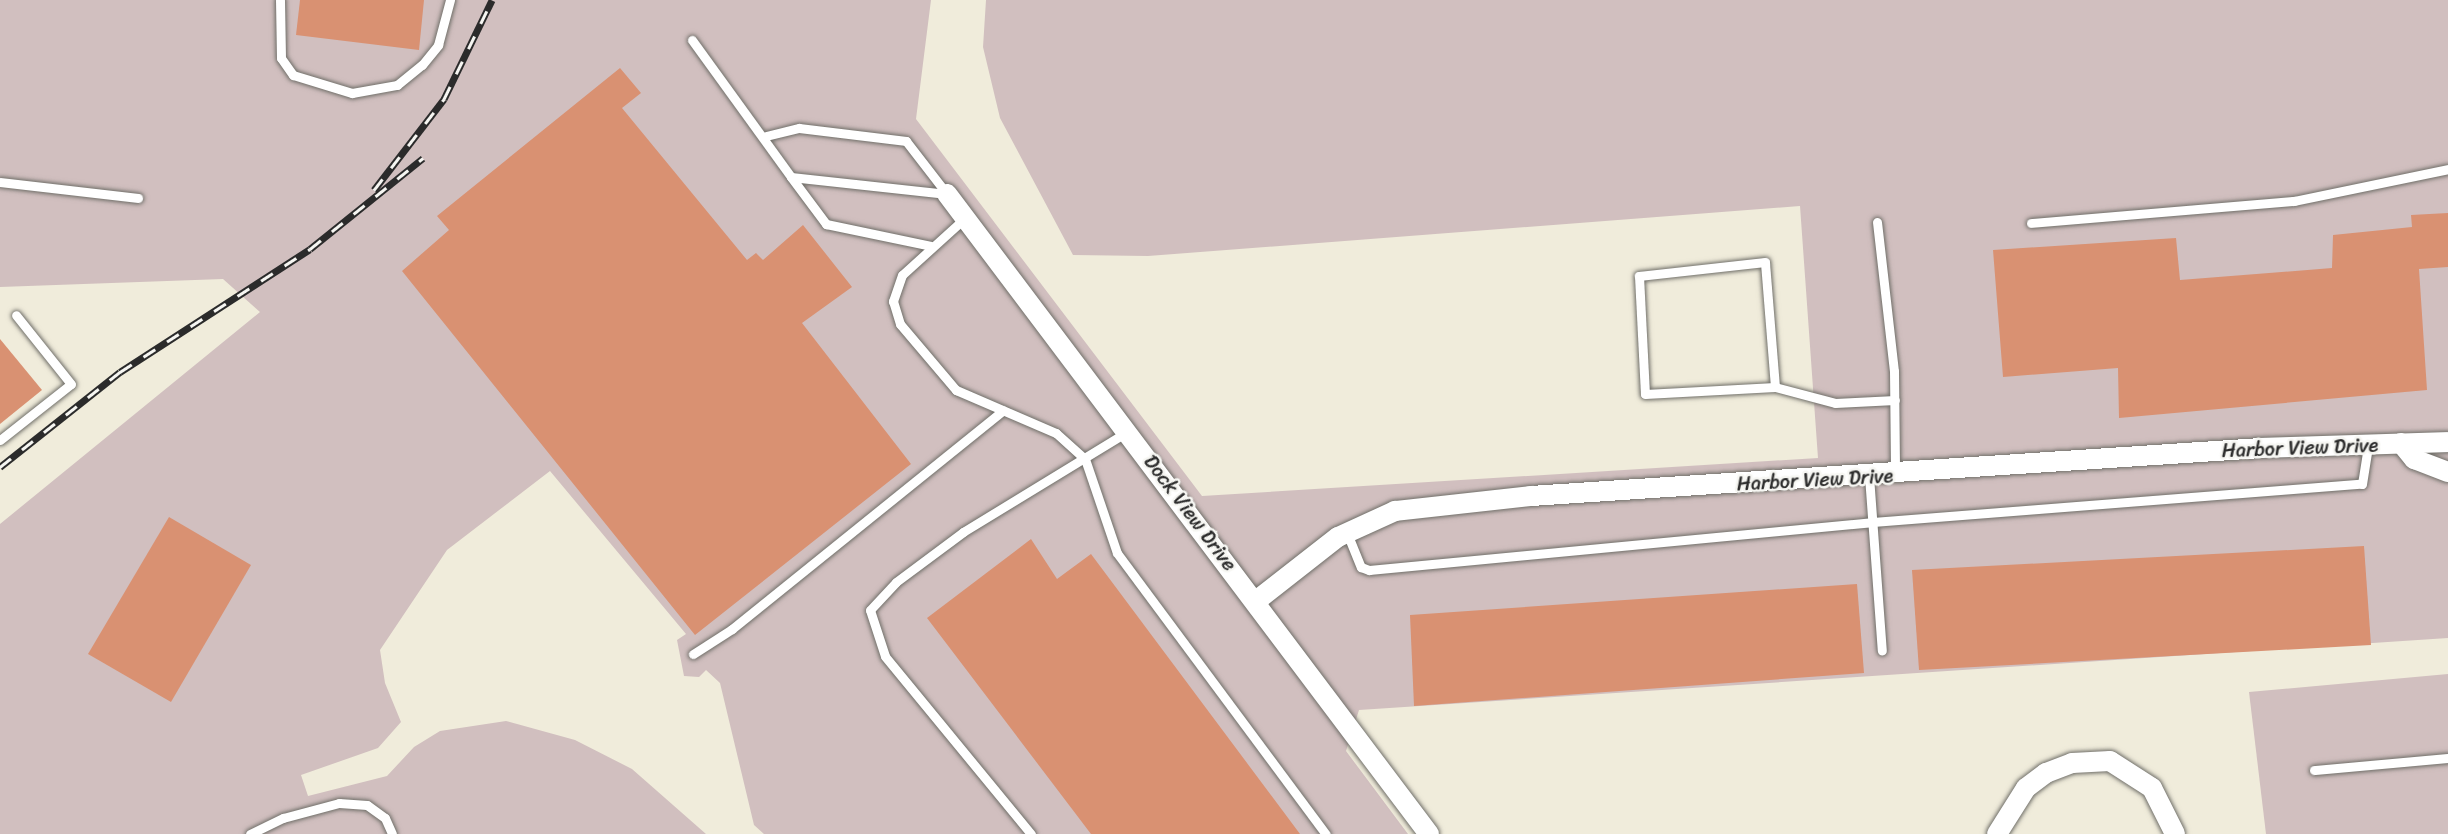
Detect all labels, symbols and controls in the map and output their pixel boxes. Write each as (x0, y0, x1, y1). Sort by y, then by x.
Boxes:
street label: Harbor View Drive (2220, 433, 2380, 463)
street label: Dock View Drive (1138, 450, 1242, 576)
street label: Harbor View Drive (1735, 464, 1895, 496)

